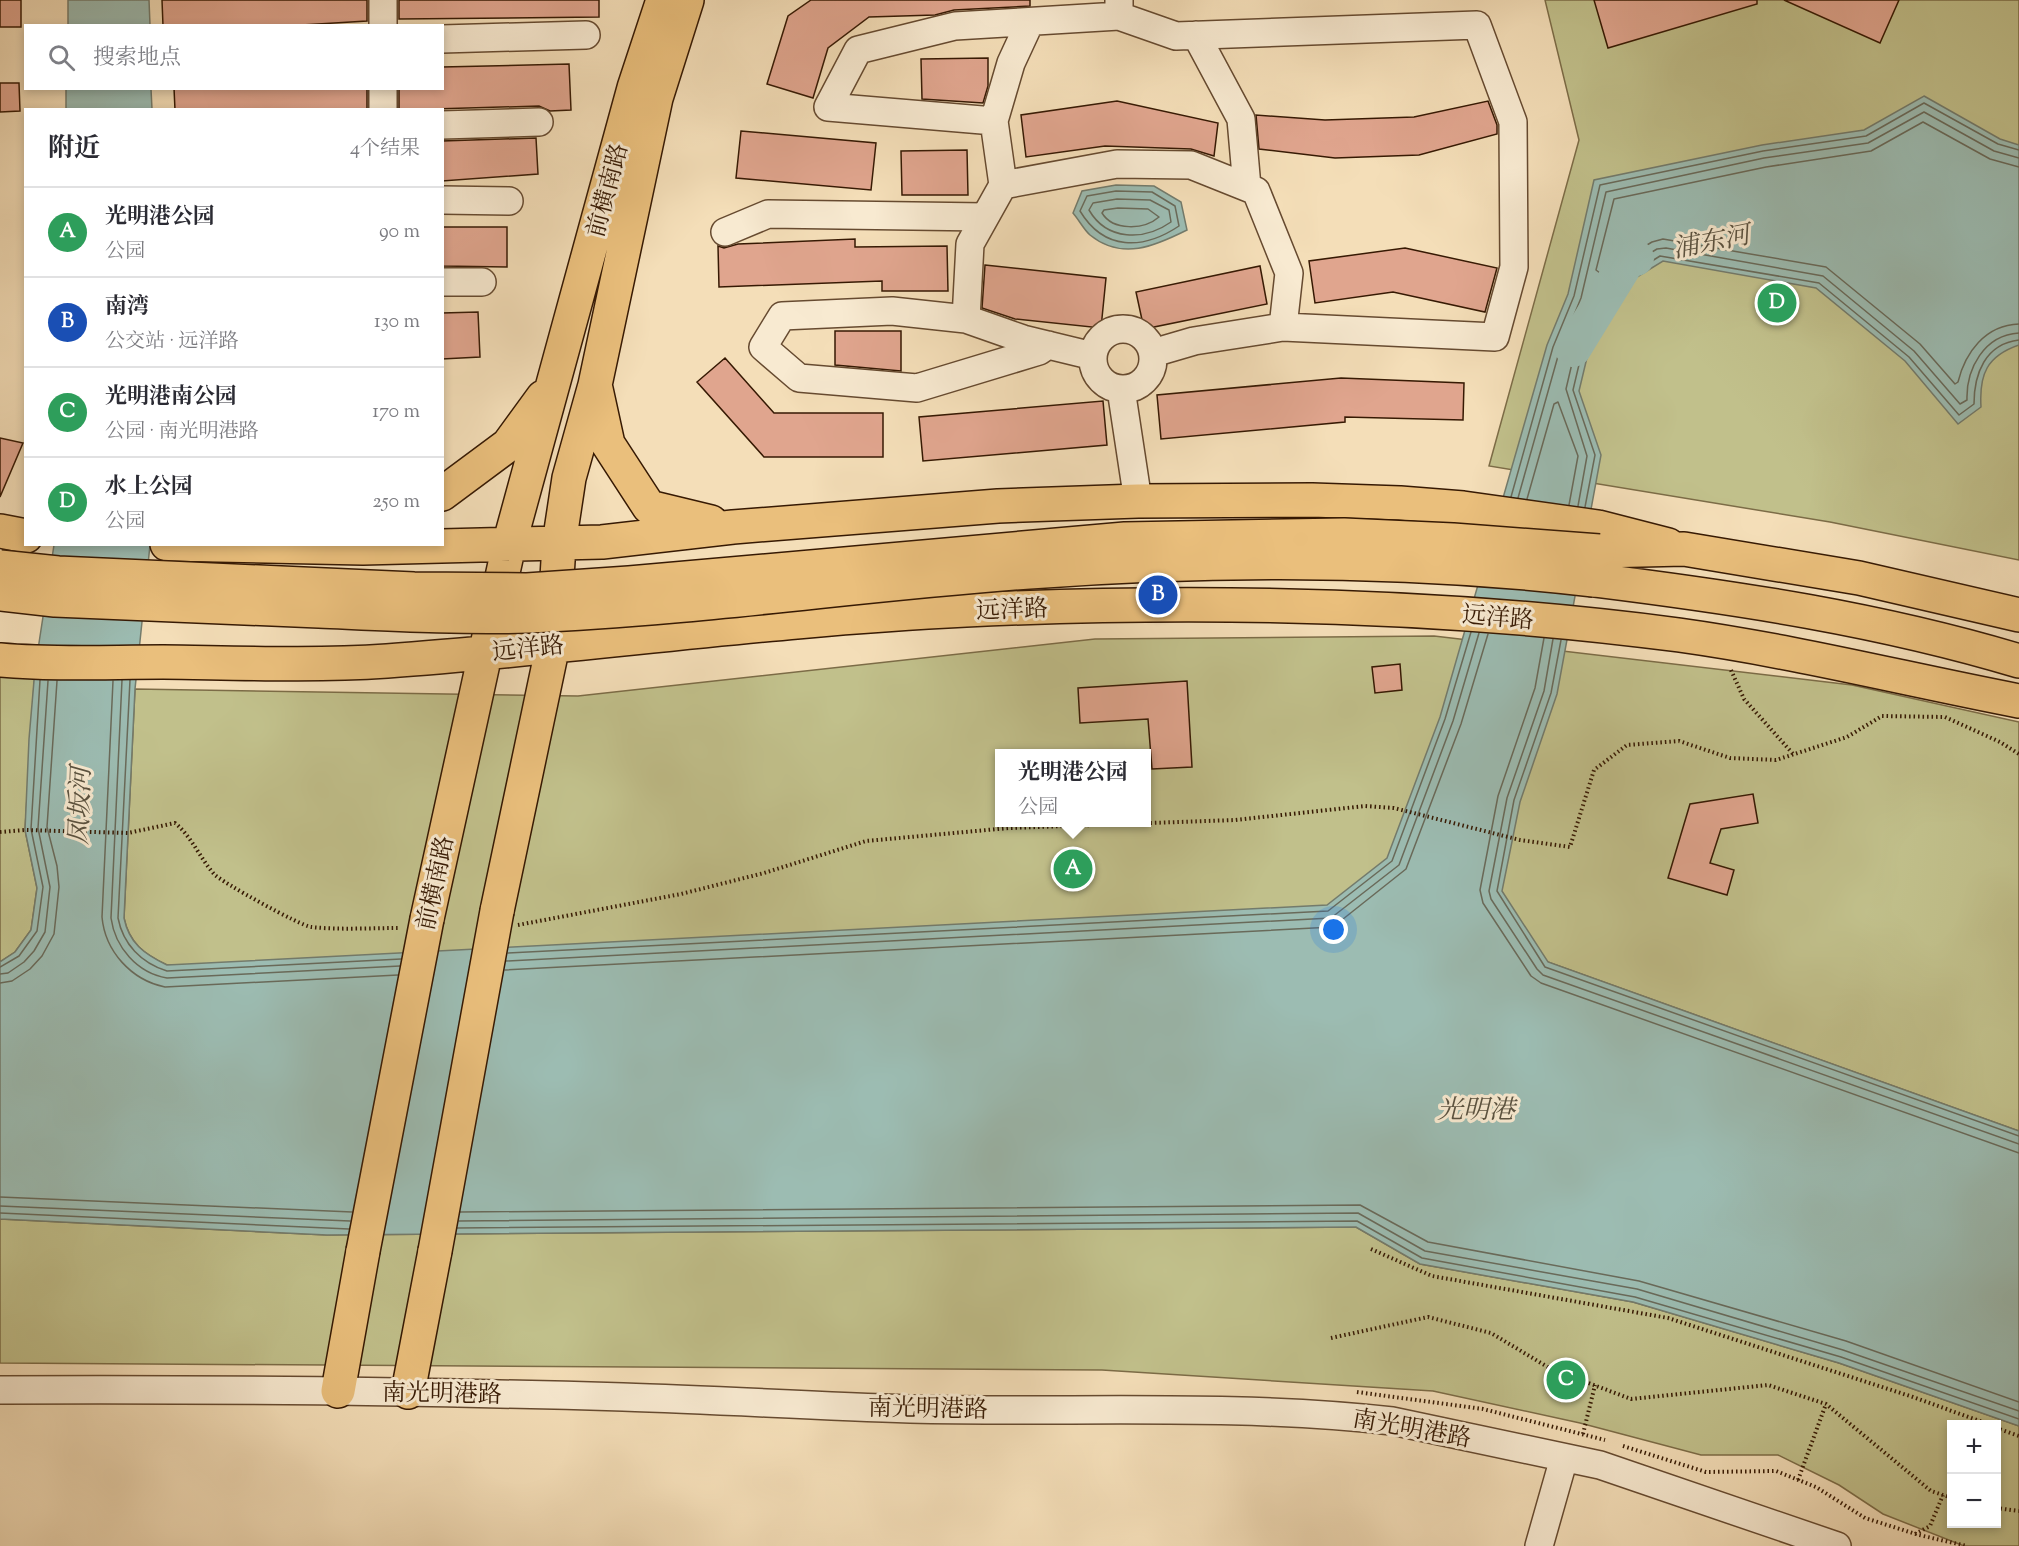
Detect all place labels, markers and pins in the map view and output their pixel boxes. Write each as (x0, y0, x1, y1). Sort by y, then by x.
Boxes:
pin: D (1758, 280, 1796, 326)
pin: B (1138, 572, 1178, 618)
pin: A (1054, 846, 1092, 892)
pin: C (1546, 1358, 1586, 1402)

